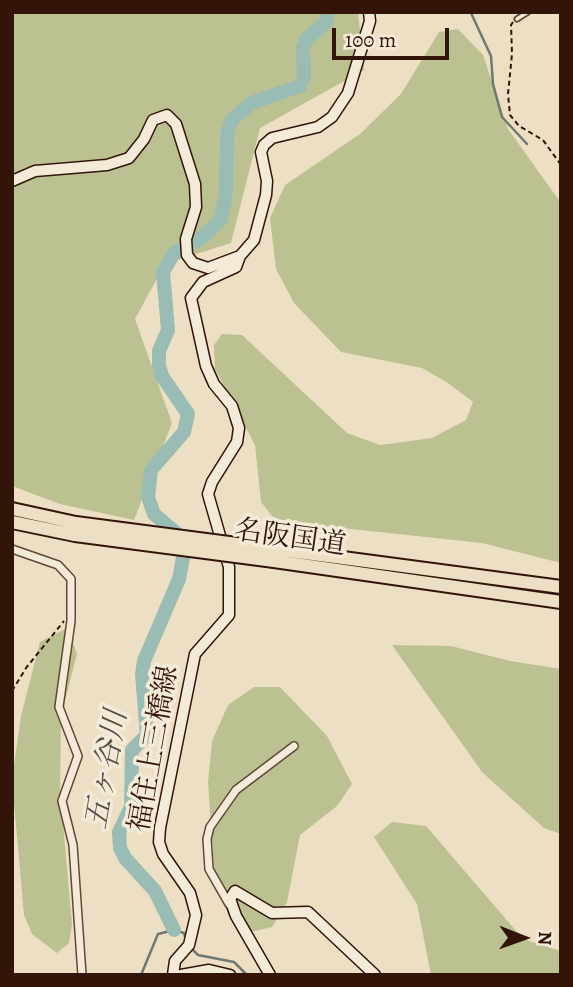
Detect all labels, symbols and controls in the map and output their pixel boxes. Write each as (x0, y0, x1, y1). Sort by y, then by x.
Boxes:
scale bar (335, 14, 452, 58)
text: 100 m (345, 26, 396, 54)
street label: 名阪国道 (232, 515, 348, 563)
street label: 福住上三橋線 (124, 663, 186, 835)
water label: 五ヶ谷川 (80, 708, 136, 832)
north arrow (489, 903, 559, 973)
text: N (532, 931, 558, 946)

